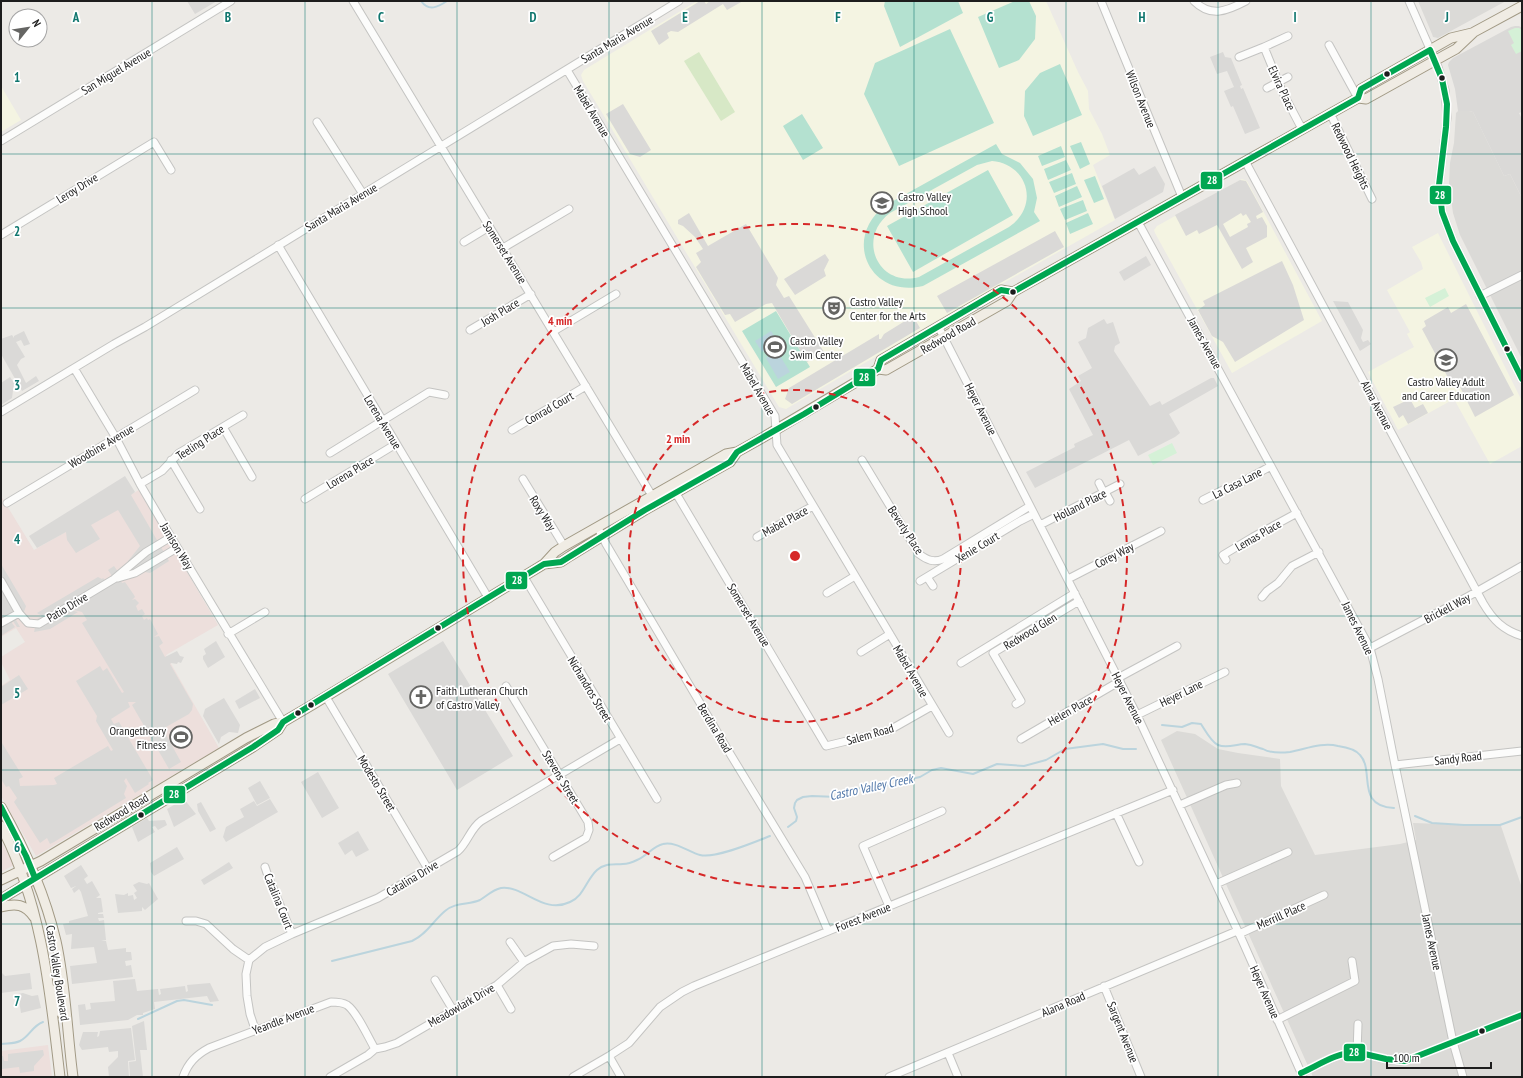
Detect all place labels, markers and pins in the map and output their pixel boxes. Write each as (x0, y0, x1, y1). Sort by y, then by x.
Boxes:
unlabelled marker (1382, 69, 1392, 79)
unlabelled marker (1437, 73, 1447, 83)
place label: Castro Valley High School (898, 189, 951, 218)
school or university icon: Castro Valley High School (869, 190, 895, 216)
unlabelled marker (1008, 287, 1018, 297)
place label: Castro Valley Center for the Arts (850, 294, 926, 323)
theatre icon: Castro Valley Center for the Arts (821, 295, 847, 321)
place label: Castro Valley Swim Center (790, 333, 843, 362)
sports icon: Castro Valley Swim Center (762, 334, 788, 360)
unlabelled marker (1502, 344, 1512, 354)
school or university icon: Castro Valley Adult and Career Education (1433, 347, 1459, 373)
place label: Castro Valley Adult and Career Education (1402, 374, 1490, 403)
unlabelled marker (811, 402, 821, 412)
centre of rings (788, 549, 802, 563)
unlabelled marker (433, 623, 443, 633)
place label: Faith Lutheran Church of Castro Valley (436, 683, 528, 712)
church icon: Faith Lutheran Church of Castro Valley (408, 684, 434, 710)
unlabelled marker (306, 700, 316, 710)
unlabelled marker (293, 708, 303, 718)
place label: Orangetheory Fitness (109, 723, 166, 752)
sports icon: Orangetheory Fitness (168, 724, 194, 750)
unlabelled marker (136, 810, 146, 820)
unlabelled marker (1477, 1026, 1487, 1036)

